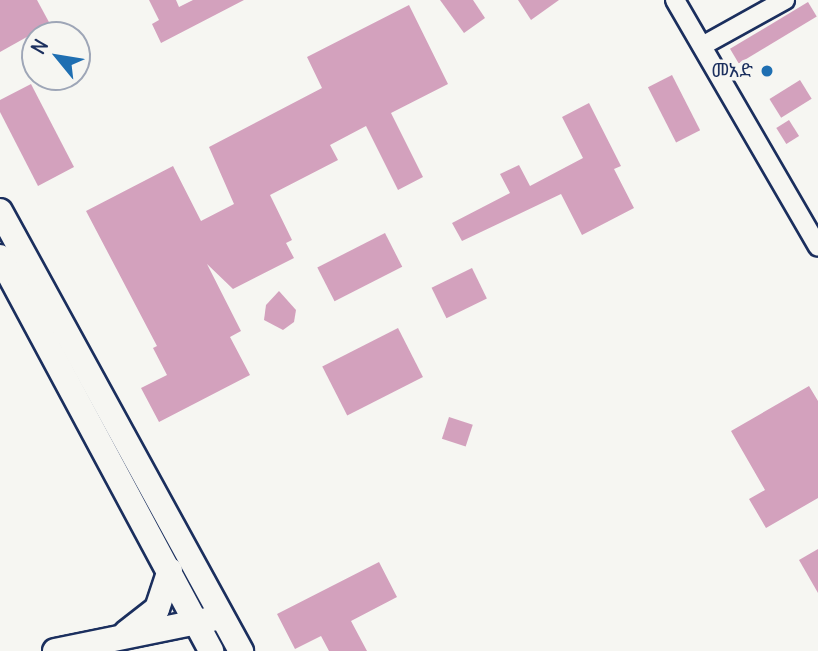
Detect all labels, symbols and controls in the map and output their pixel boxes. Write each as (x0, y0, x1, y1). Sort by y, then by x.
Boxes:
north arrow (21, 21, 91, 91)
text: N (26, 35, 53, 58)
place label: መአድ (711, 60, 753, 82)
marker: መአድ (759, 63, 775, 79)

